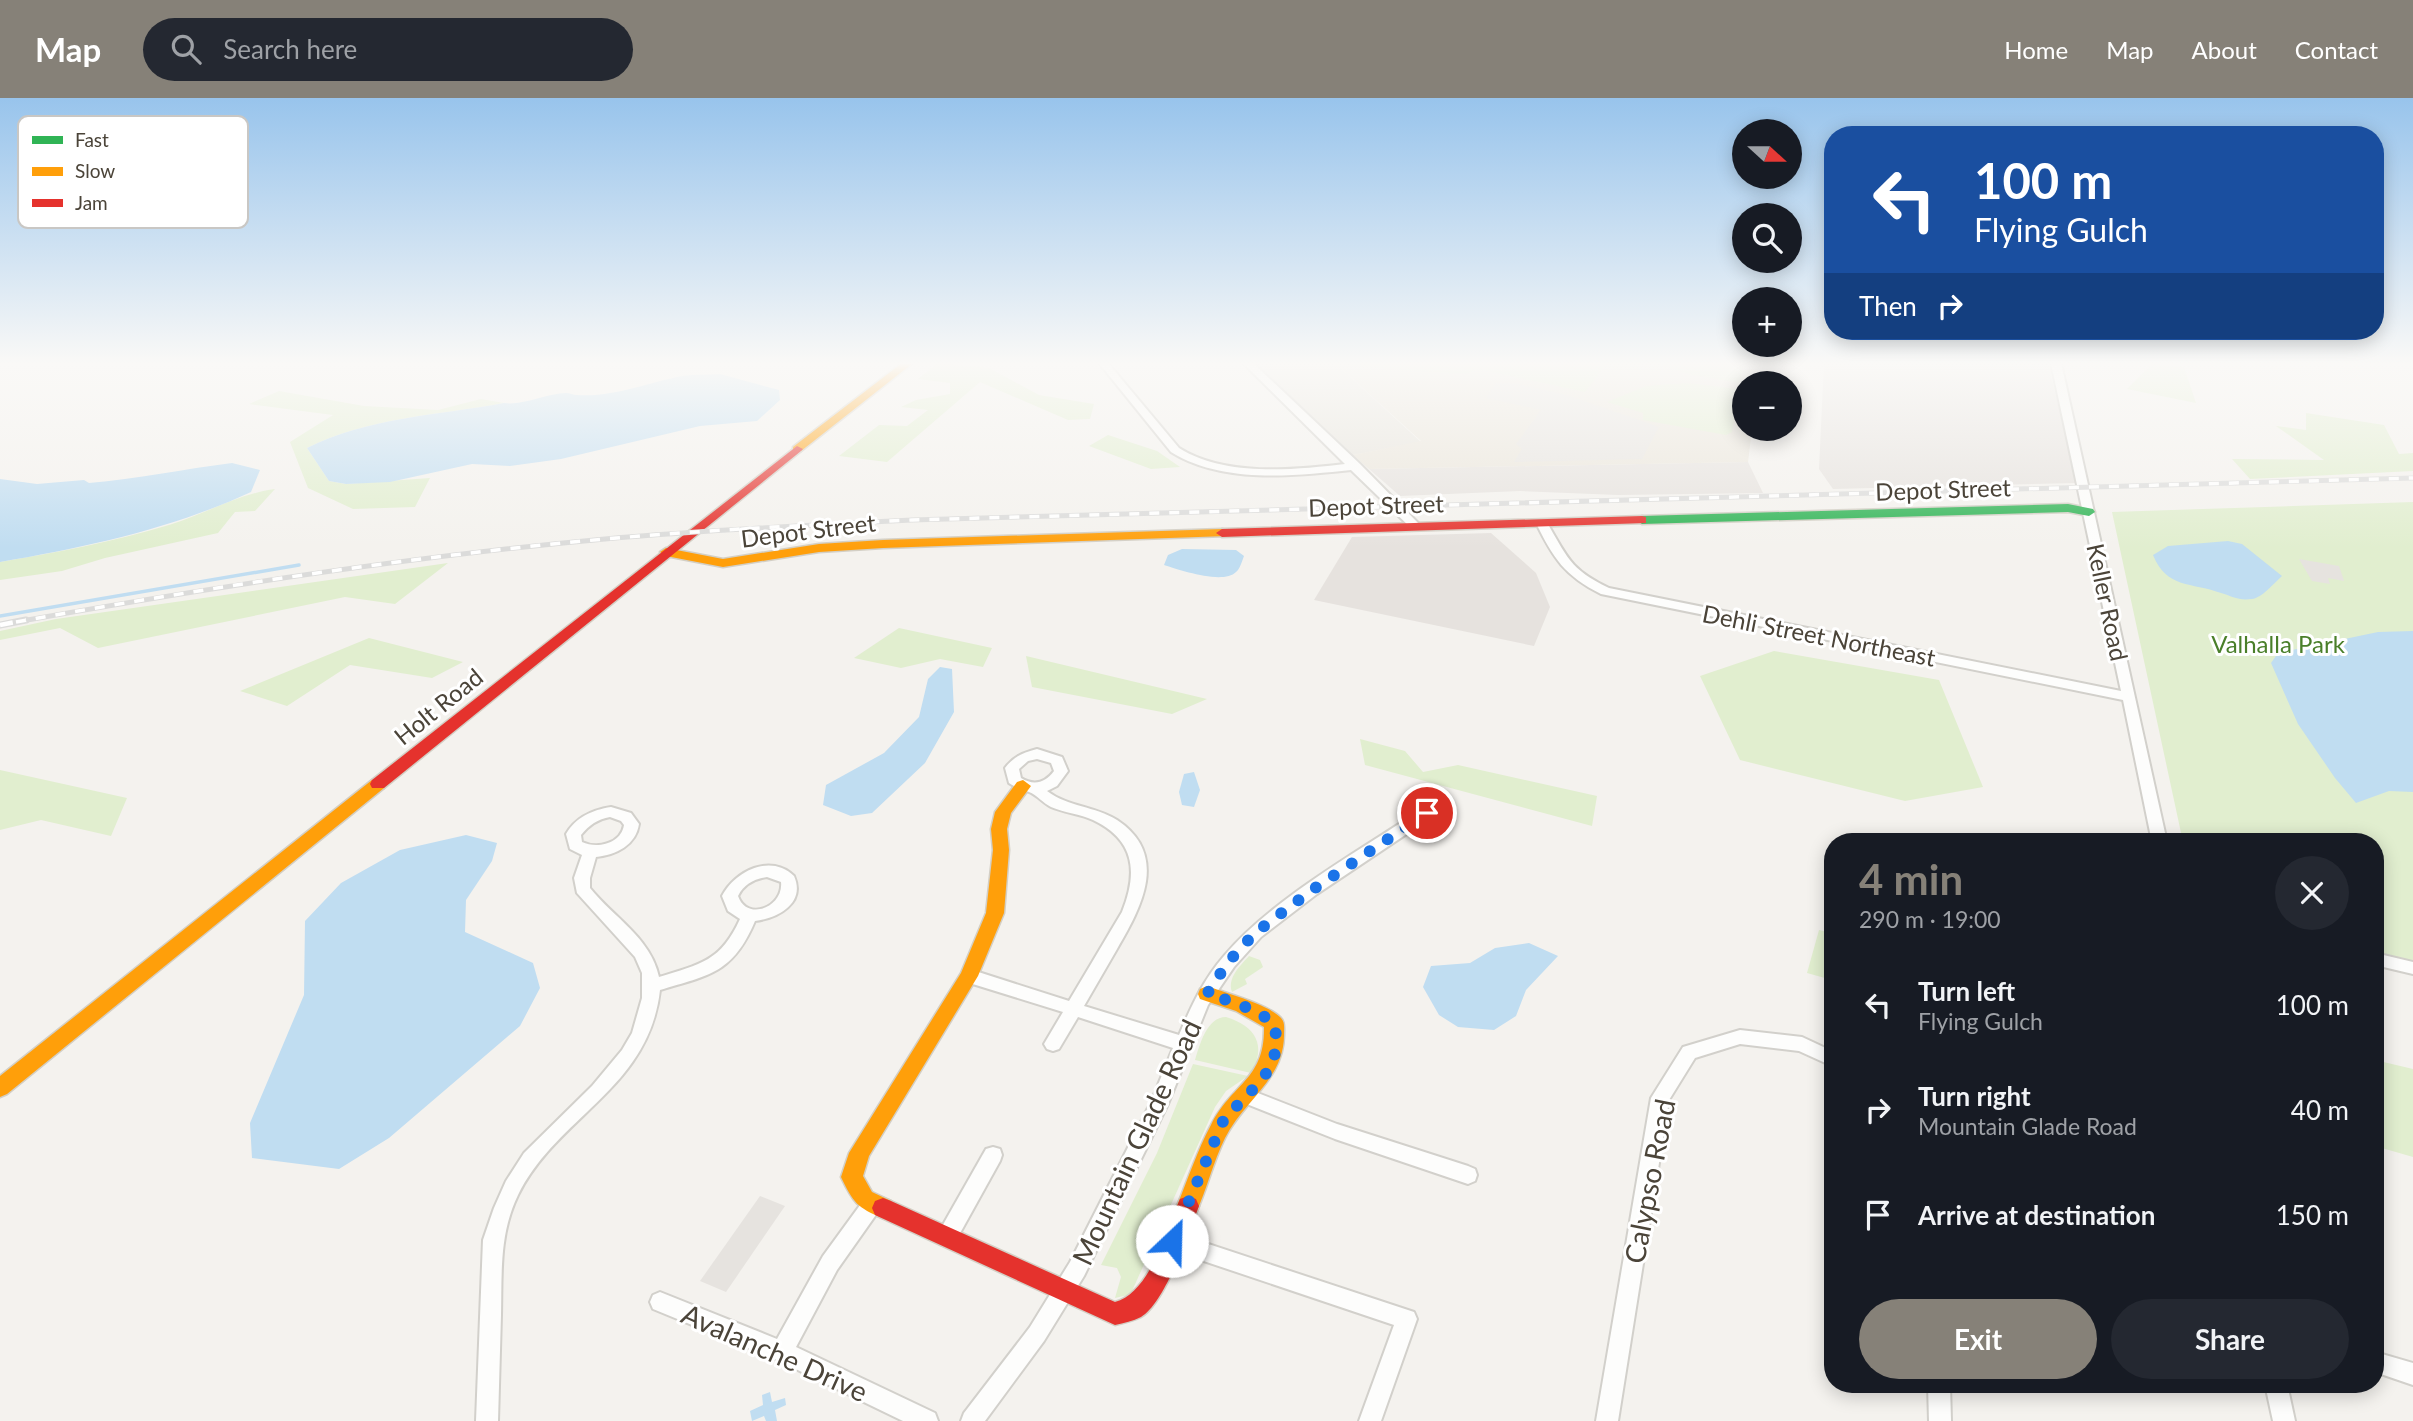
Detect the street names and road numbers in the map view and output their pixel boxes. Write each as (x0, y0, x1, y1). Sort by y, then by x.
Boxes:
street label: Depot Street (1875, 472, 2012, 506)
street label: Depot Street (1308, 488, 1445, 522)
street label: Depot Street (739, 507, 877, 553)
street label: Keller Road (2081, 541, 2135, 663)
street label: Dehli Street Northeast (1700, 598, 1938, 672)
street label: Holt Road (388, 662, 488, 750)
street label: Mountain Glade Road (1064, 1014, 1208, 1270)
street label: Calypso Road (1616, 1096, 1682, 1266)
street label: Avalanche Drive (677, 1296, 873, 1408)

